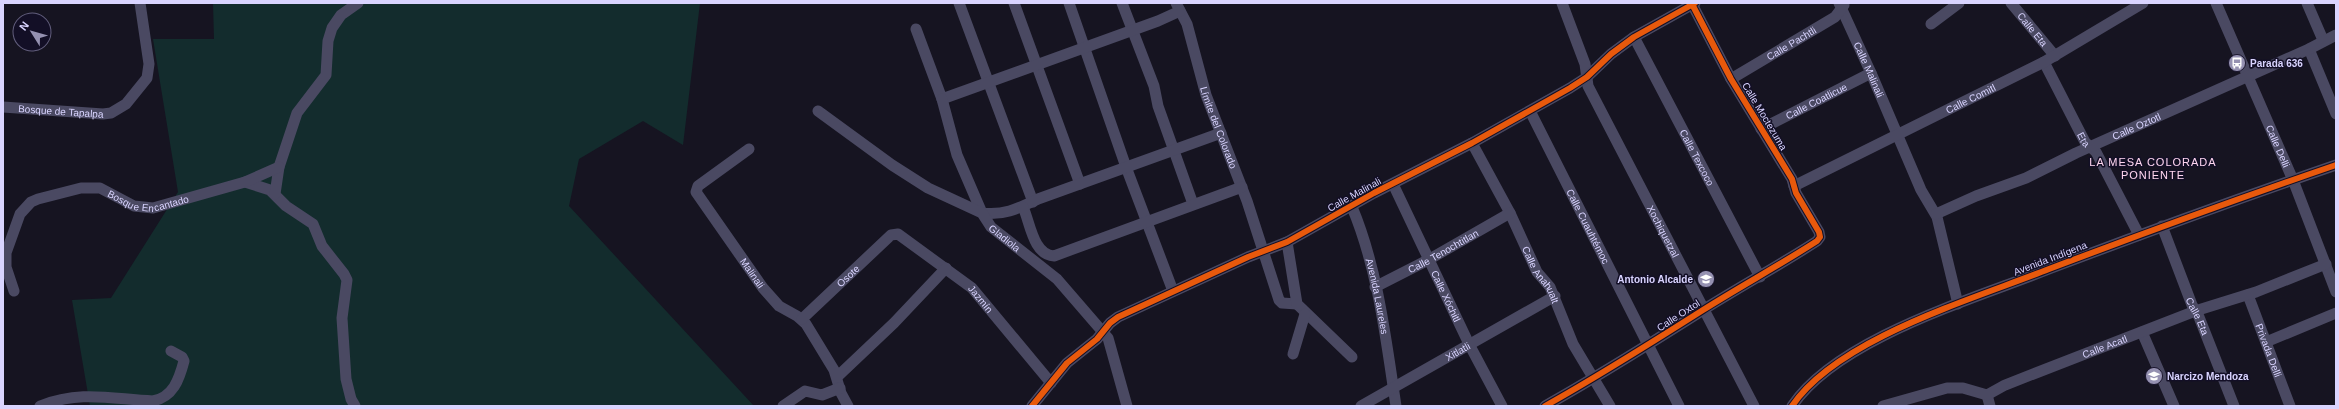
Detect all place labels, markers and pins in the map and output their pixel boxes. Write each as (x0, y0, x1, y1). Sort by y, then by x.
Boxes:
bus stop icon: Parada 636 (2227, 53, 2247, 73)
place label: Parada 636 (2250, 58, 2303, 69)
school or university icon: Antonio Alcalde (1696, 269, 1716, 289)
place label: Antonio Alcalde (1617, 274, 1693, 285)
school or university icon: Narcizo Mendoza (2144, 366, 2164, 386)
place label: Narcizo Mendoza (2167, 371, 2249, 382)

